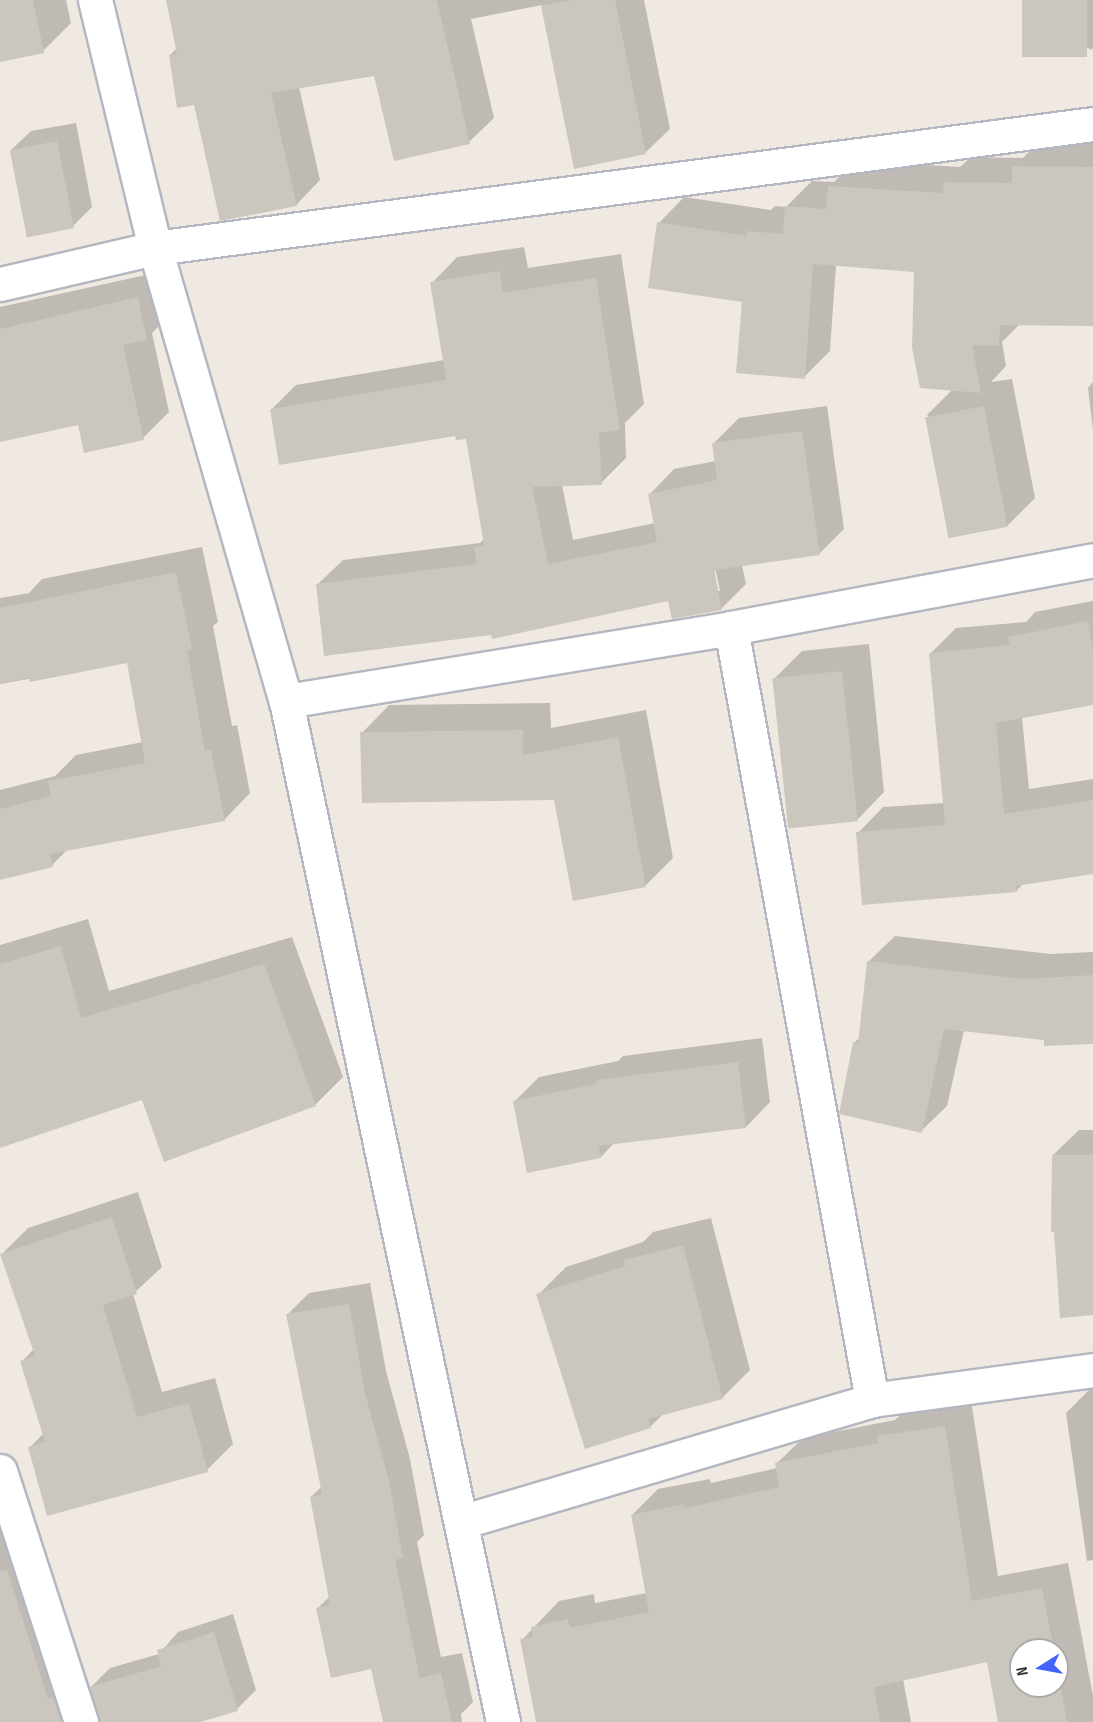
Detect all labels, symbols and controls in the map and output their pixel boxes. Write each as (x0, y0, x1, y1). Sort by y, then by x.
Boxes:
north arrow (1009, 1638, 1069, 1698)
text: N (1013, 1665, 1033, 1677)

